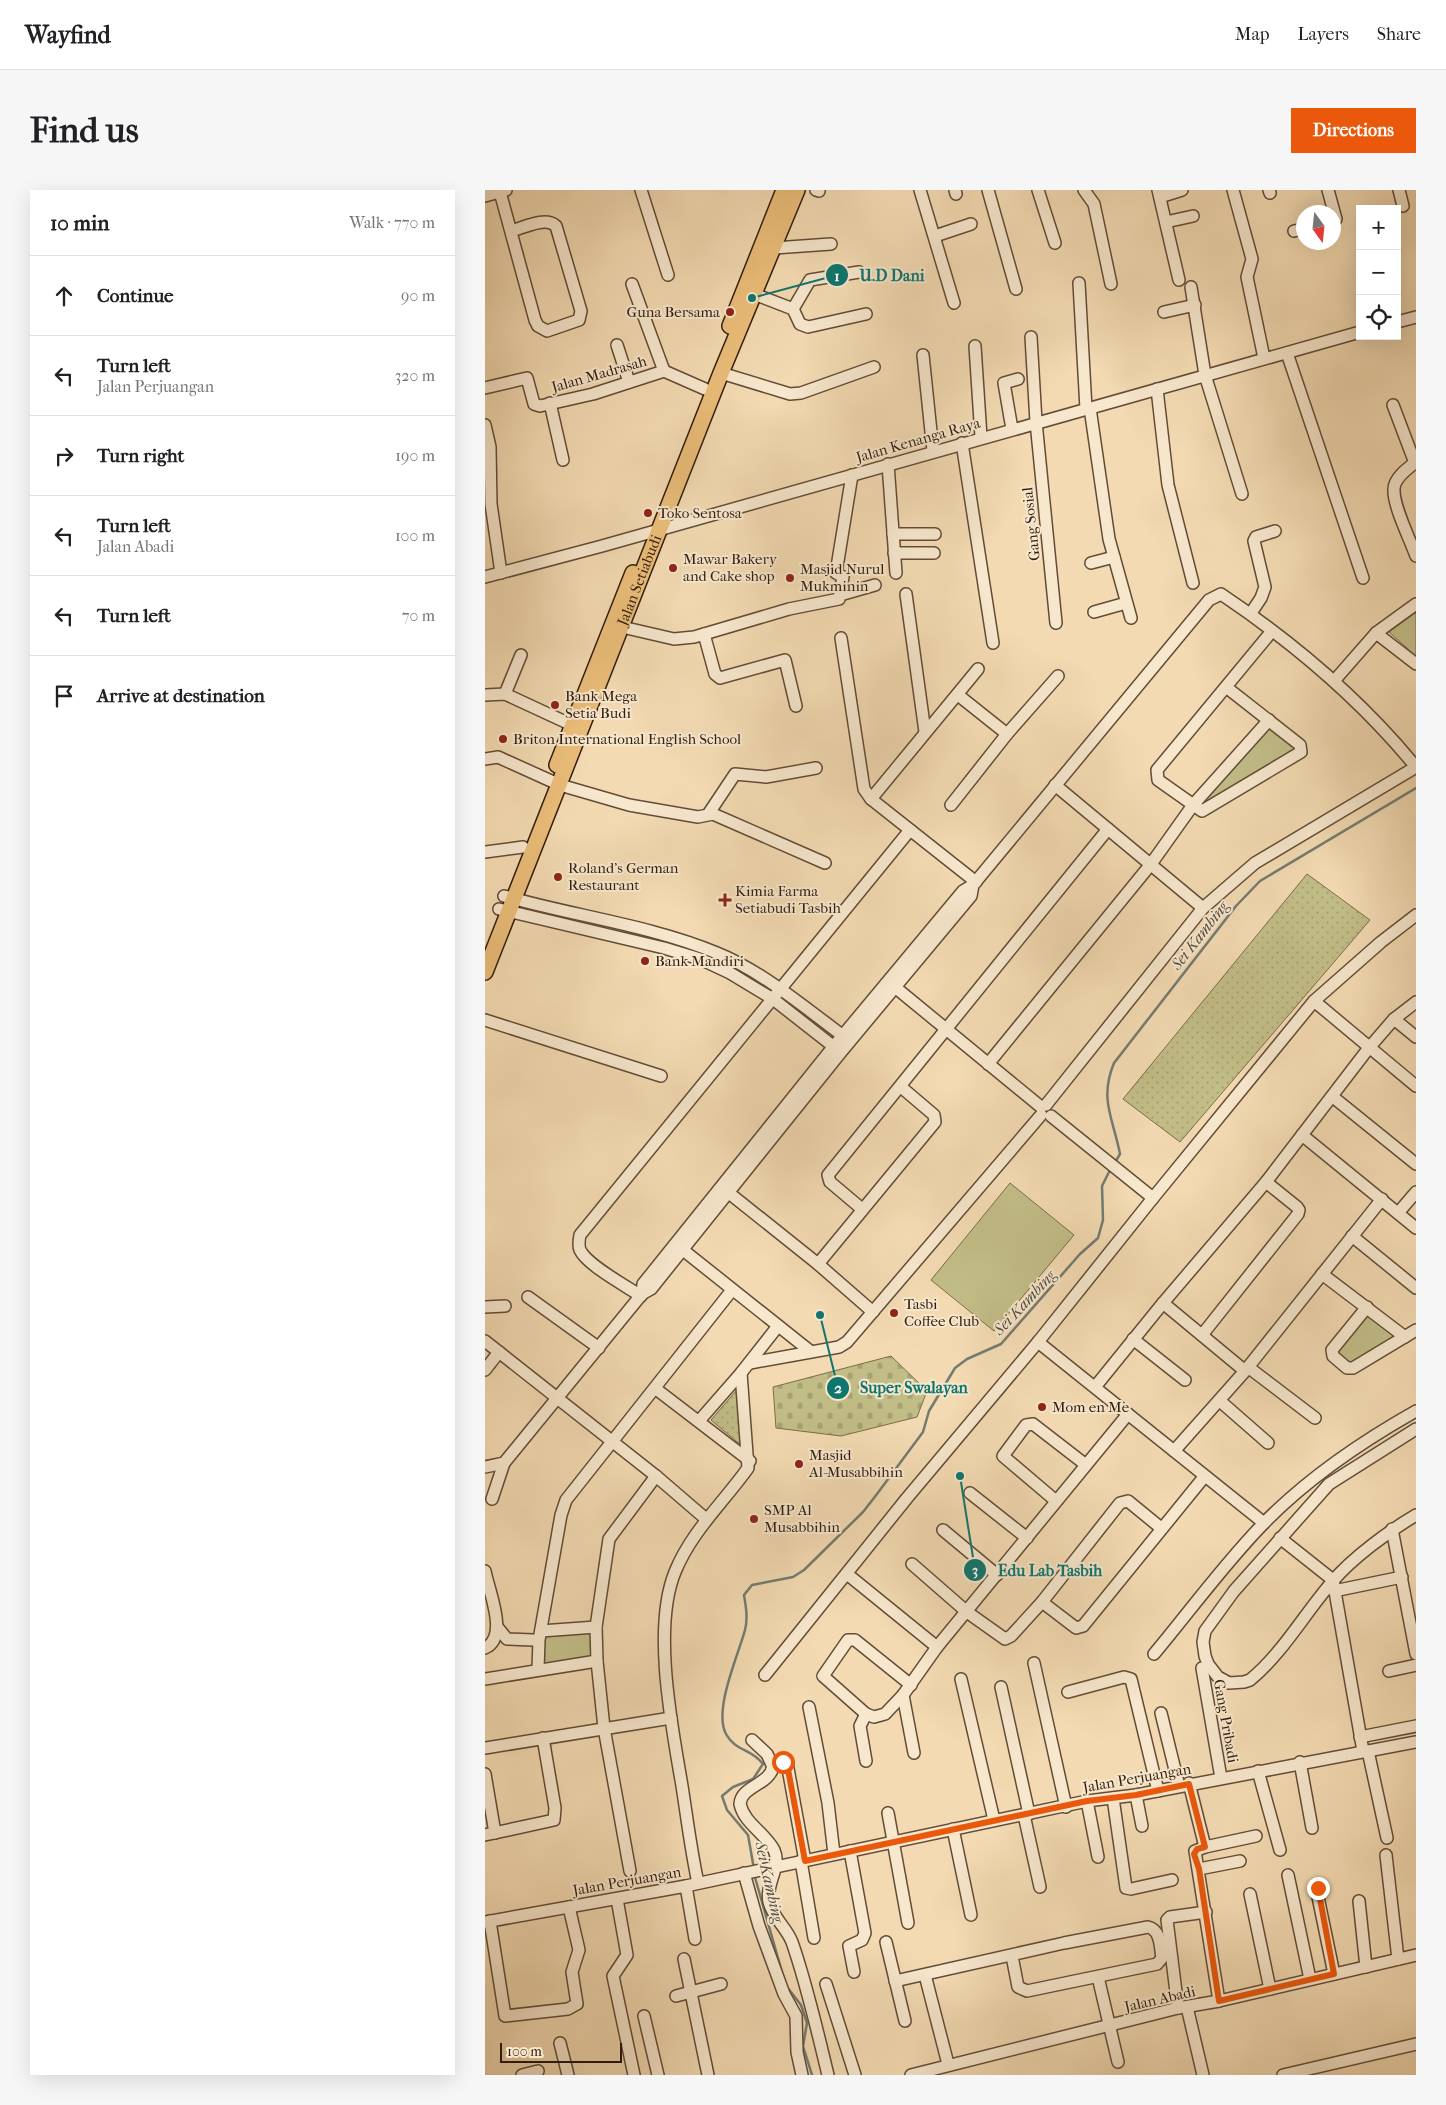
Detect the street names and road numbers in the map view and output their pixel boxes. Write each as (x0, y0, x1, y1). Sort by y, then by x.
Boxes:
street label: Jalan Madrasah (548, 352, 649, 396)
street label: Jalan Kenanga Raya (853, 413, 983, 467)
street label: Gang Sosial (1018, 486, 1044, 562)
street label: Jalan Setiabudi (613, 532, 665, 629)
street label: Gang Pribadi (1210, 1678, 1242, 1765)
street label: Jalan Perjuangan (1080, 1760, 1193, 1797)
street label: Jalan Perjuangan (570, 1863, 683, 1900)
street label: Jalan Abadi (1122, 1982, 1198, 2016)

